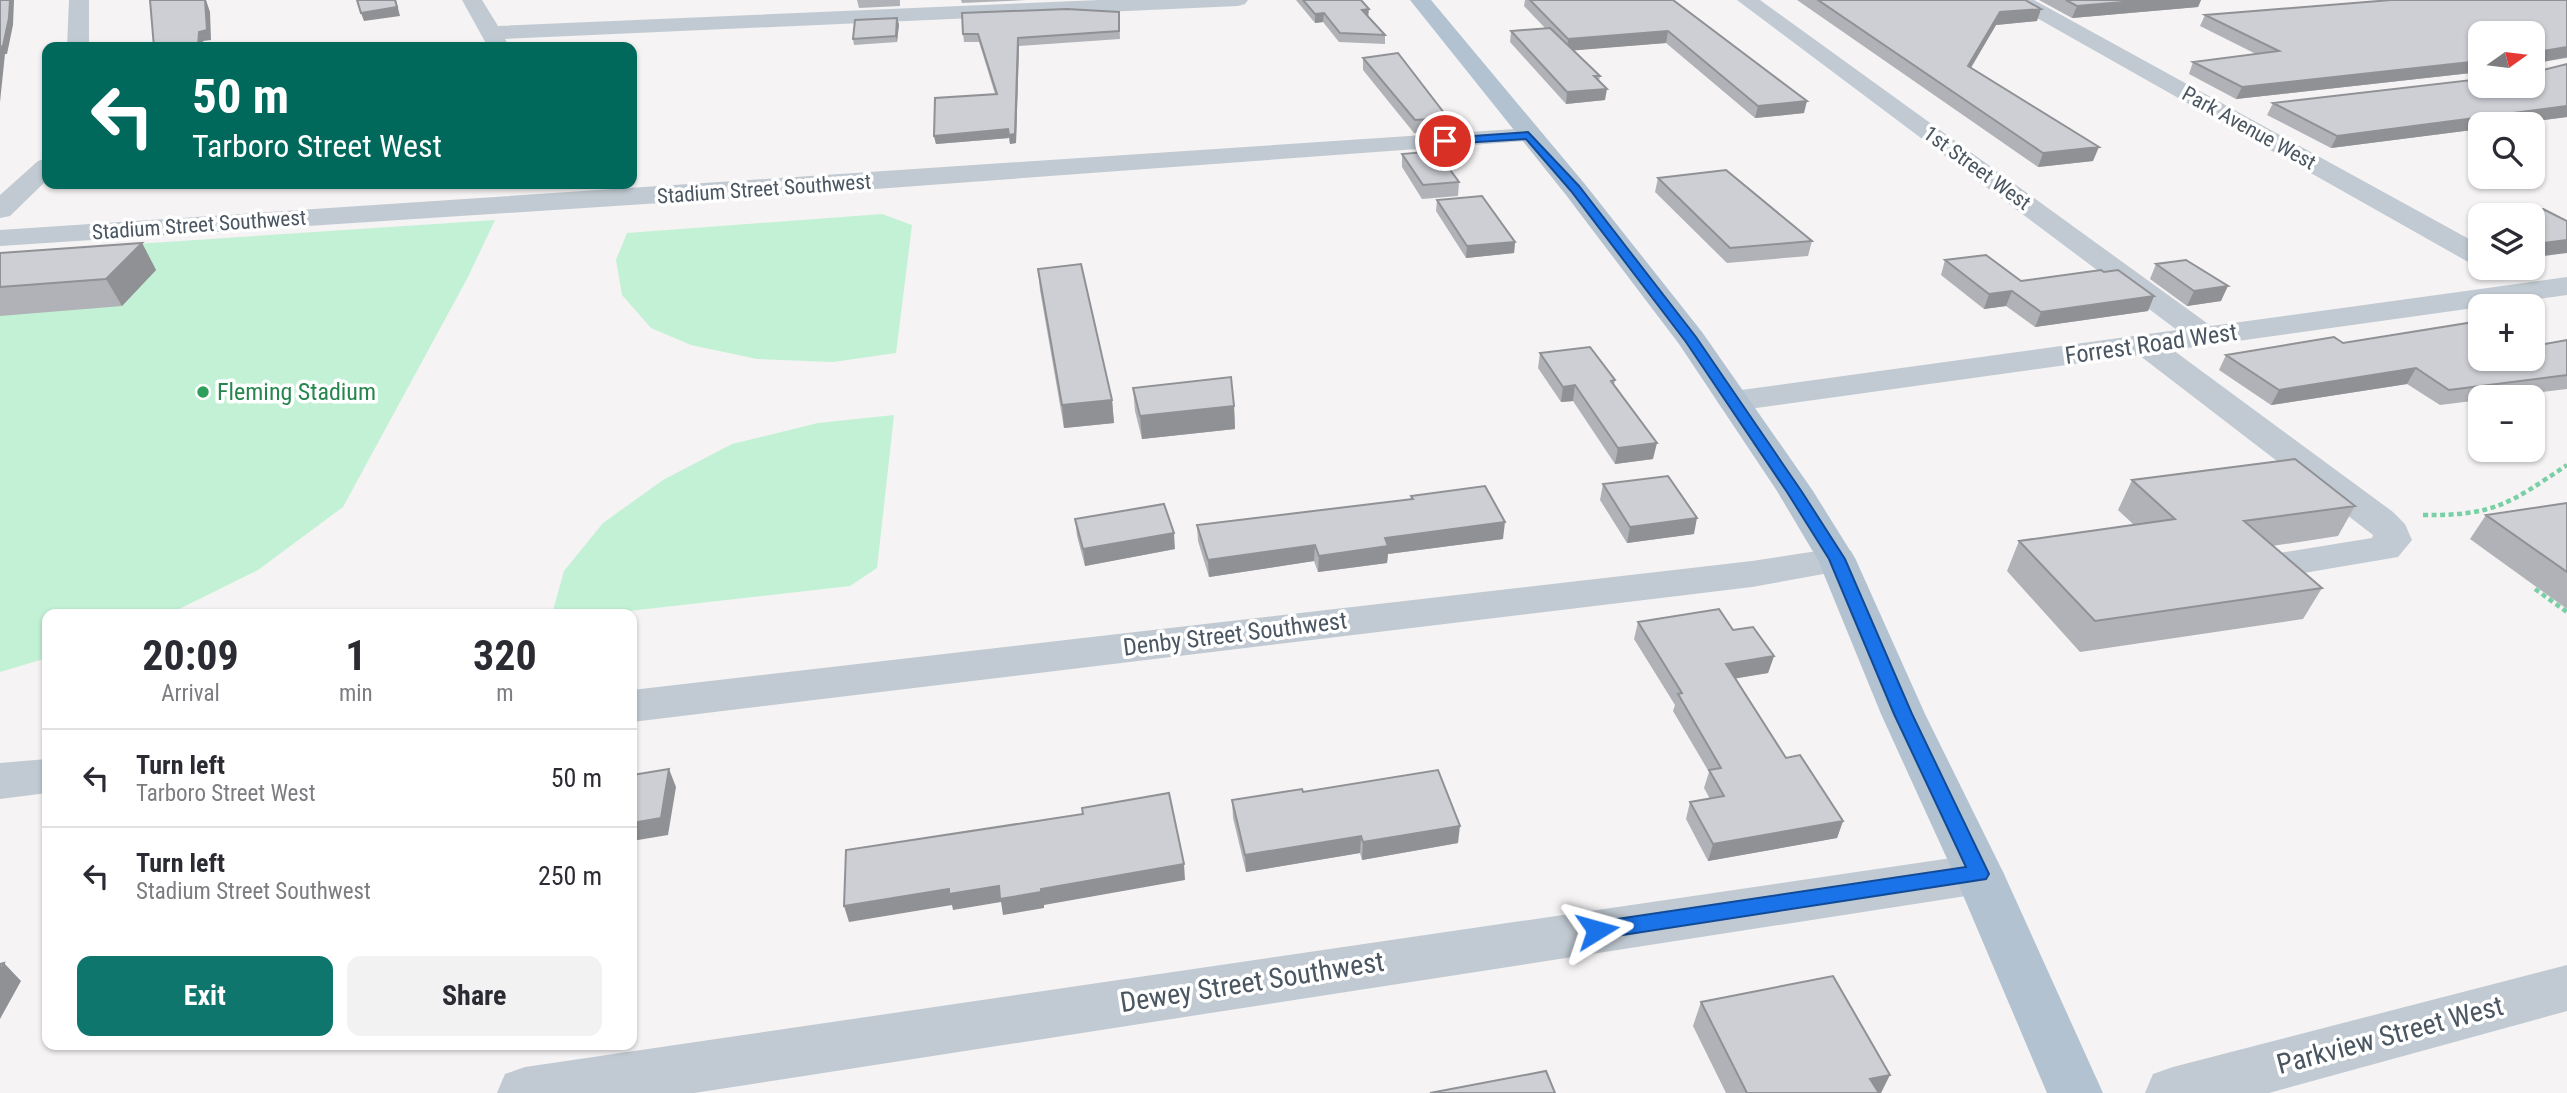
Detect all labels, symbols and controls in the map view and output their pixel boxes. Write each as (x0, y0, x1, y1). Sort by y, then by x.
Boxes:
north arrow (2468, 21, 2544, 98)
map controls (2468, 21, 2545, 462)
text: 50 m (192, 68, 289, 125)
icon: left (77, 70, 168, 161)
street label: Park Avenue West (2178, 81, 2320, 175)
pin (1415, 111, 1475, 171)
button: search (2468, 112, 2545, 189)
street label: 1st Street West (1919, 121, 2035, 215)
icon: arrive (1426, 122, 1464, 160)
text: Tarboro Street West (192, 127, 442, 165)
street label: Stadium Street Southwest (656, 170, 872, 208)
button: layers (2468, 203, 2545, 280)
street label: Stadium Street Southwest (91, 206, 307, 244)
button: + (2468, 294, 2545, 371)
street label: Forrest Road West (2063, 318, 2239, 370)
place label: Fleming Stadium (217, 378, 376, 406)
marker: Fleming Stadium (195, 384, 211, 400)
button: − (2468, 385, 2545, 462)
street label: Denby Street Southwest (1122, 606, 1348, 662)
text: 20:09 (142, 631, 239, 680)
text: 1 (345, 631, 366, 680)
text: 320 (473, 631, 537, 680)
text: Arrival (161, 680, 220, 707)
text: min (339, 680, 373, 707)
text: m (496, 680, 513, 707)
text: Turn left (136, 750, 225, 780)
icon: left (77, 759, 115, 797)
text: 50 m (551, 763, 602, 793)
text: Tarboro Street West (136, 780, 316, 807)
text: Turn left (136, 848, 225, 878)
icon: left (77, 857, 115, 895)
text: 250 m (538, 861, 602, 891)
text: Stadium Street Southwest (136, 878, 371, 905)
position arrow (1560, 893, 1634, 967)
street label: Dewey Street Southwest (1118, 945, 1386, 1019)
button: Exit (77, 956, 333, 1036)
button: Share (347, 956, 602, 1036)
street label: Parkview Street West (2273, 989, 2507, 1081)

